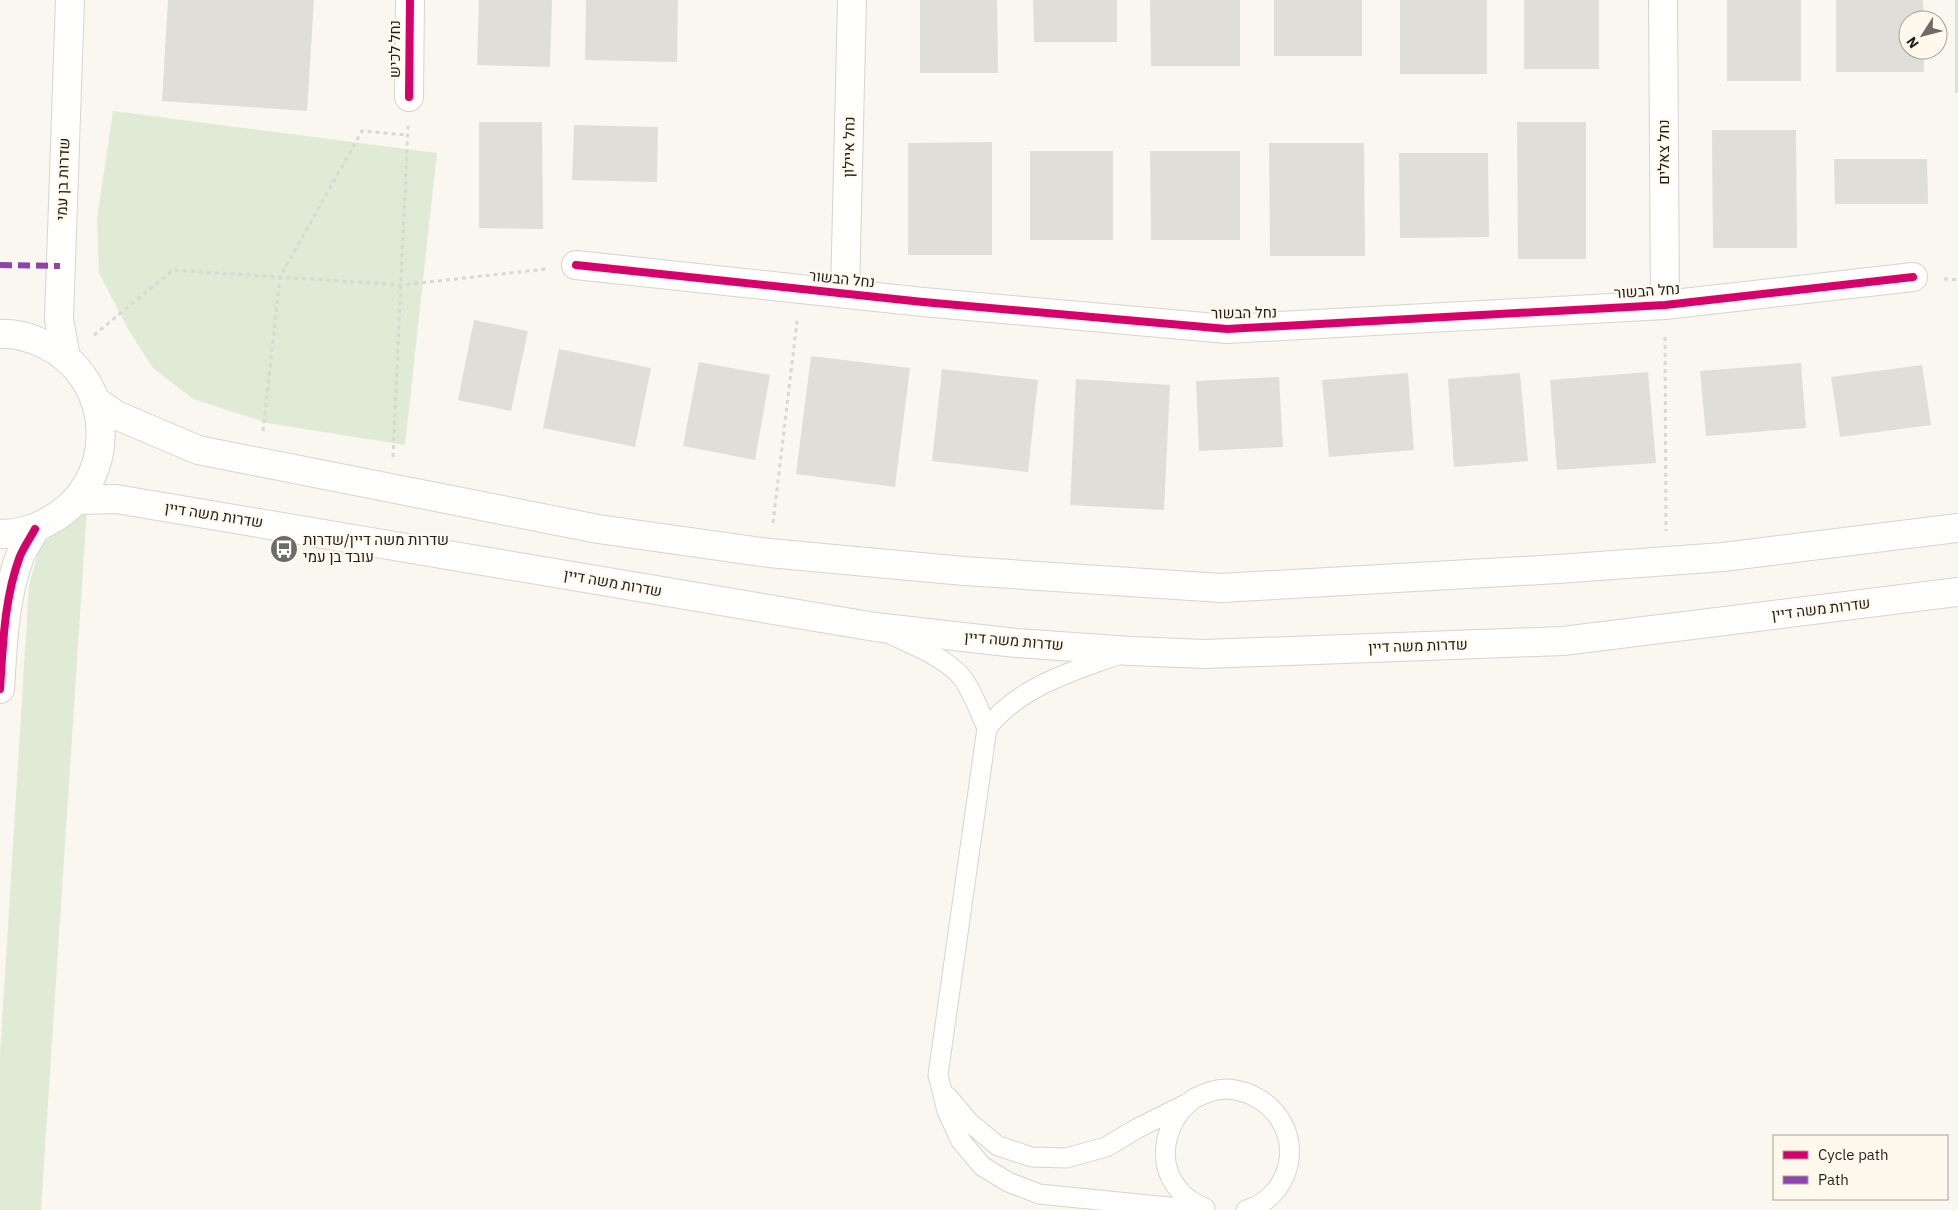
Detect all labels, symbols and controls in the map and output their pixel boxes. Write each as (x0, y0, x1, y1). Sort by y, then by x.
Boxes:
north arrow (1898, 10, 1948, 60)
street label: נחל לכיש (385, 20, 404, 78)
text: N (1902, 33, 1923, 52)
street label: נחל איילון (838, 116, 859, 178)
street label: נחל צאלים (1654, 119, 1673, 185)
street label: שדרות בן עמי (52, 137, 73, 221)
street label: נחל הבשור (808, 266, 876, 291)
street label: נחל הבשור (1613, 279, 1681, 302)
street label: נחל הבשור (1211, 302, 1277, 323)
street label: שדרות משה דיין (164, 497, 265, 532)
place label: שדרות משה דיין/שדרות עובד בן עמי (303, 530, 449, 566)
bus stop icon: שדרות משה דיין/שדרות עובד בן עמי (269, 534, 299, 564)
street label: שדרות משה דיין (562, 565, 664, 600)
street label: שדרות משה דיין (1770, 593, 1871, 624)
street label: שדרות משה דיין (964, 627, 1064, 654)
street label: שדרות משה דיין (1368, 634, 1468, 657)
legend (1773, 1135, 1948, 1200)
text: Cycle path (1818, 1145, 1889, 1164)
text: Path (1818, 1170, 1849, 1189)

